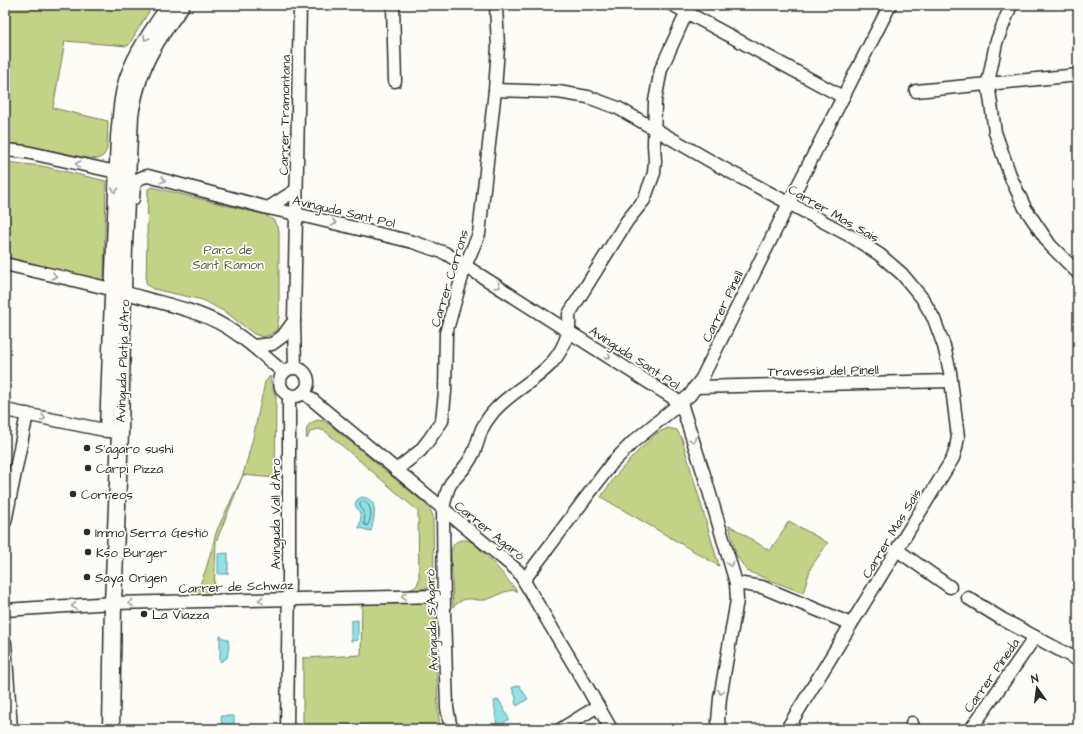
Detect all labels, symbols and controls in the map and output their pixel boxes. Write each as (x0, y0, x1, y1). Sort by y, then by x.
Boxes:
one-way arrow (144, 34, 151, 41)
street label: Carrer Tramontana (275, 54, 295, 175)
one-way arrow (75, 160, 81, 168)
one-way arrow (159, 175, 166, 184)
street label: Carrer Mas Sais (785, 181, 883, 247)
one-way arrow (111, 187, 120, 193)
street label: Avinguda Sant Pol (290, 191, 397, 234)
one-way arrow (331, 218, 337, 226)
street label: Carrer Corrons (427, 227, 473, 329)
park label: Parc de Sant Ramon (192, 241, 264, 274)
street label: Carrer Pinell (698, 268, 748, 345)
one-way arrow (51, 271, 58, 279)
one-way arrow (494, 282, 501, 289)
street label: Avinguda Platja d'Aro (112, 298, 135, 423)
street label: Avinguda Sant Pol (585, 322, 683, 395)
one-way arrow (604, 351, 611, 359)
street label: Travessia del Pinell (767, 361, 879, 381)
one-way arrow (40, 413, 46, 421)
one-way arrow (688, 436, 697, 443)
place label: S’agaro sushi (95, 440, 173, 459)
marker: S’agaro sushi (82, 443, 92, 453)
street label: Avinguda Vall d'Aro (267, 458, 286, 569)
place label: Carpi Pizza (96, 460, 164, 478)
marker: Carpi Pizza (83, 463, 93, 473)
street label: Carrer Mas Sais (858, 485, 926, 582)
place label: Correos (81, 486, 133, 504)
marker: Correos (68, 489, 78, 499)
street label: Carrer Agaró (450, 497, 529, 566)
place label: Immo Serra Gestió (95, 524, 209, 542)
marker: Immo Serra Gestió (82, 527, 92, 537)
place label: Kso Burger (96, 544, 167, 563)
marker: Kso Burger (83, 547, 93, 557)
one-way arrow (725, 560, 734, 567)
street label: Avinguda S'Agaró (421, 568, 444, 671)
place label: Saya Origen (95, 569, 168, 588)
marker: Saya Origen (82, 572, 92, 582)
street label: Carrer de Schwaz (178, 576, 294, 598)
one-way arrow (401, 592, 407, 600)
one-way arrow (258, 596, 264, 604)
one-way arrow (128, 599, 134, 607)
one-way arrow (71, 601, 77, 610)
place label: La Viazza (152, 606, 209, 624)
marker: La Viazza (139, 609, 149, 619)
street label: Carrer Pineda (960, 635, 1024, 716)
north arrow (1017, 668, 1057, 708)
text: N (1030, 671, 1040, 687)
one-way arrow (717, 689, 725, 695)

